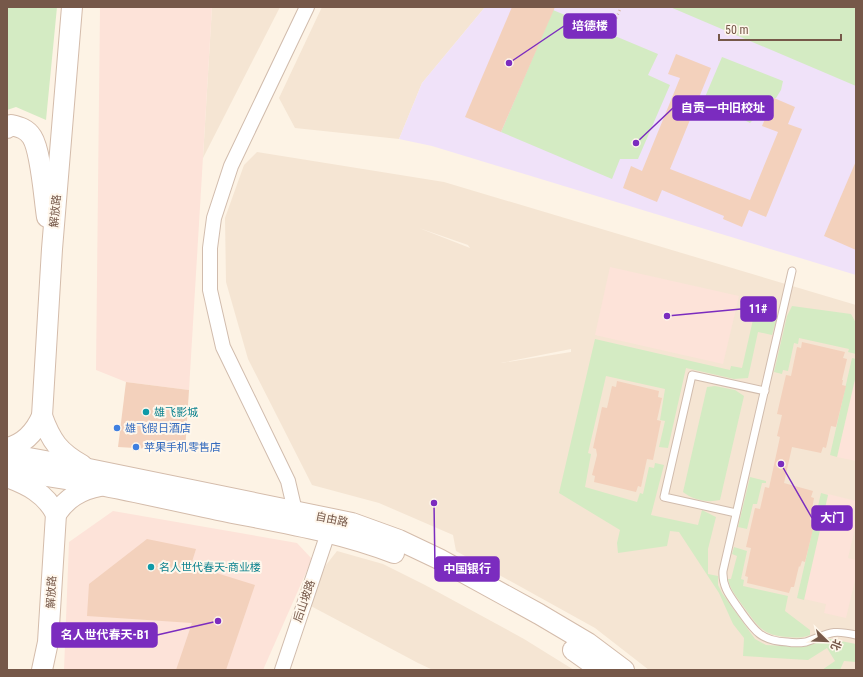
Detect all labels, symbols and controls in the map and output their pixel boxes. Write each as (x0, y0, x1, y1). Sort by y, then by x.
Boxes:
callout: 培德楼 (564, 14, 616, 38)
scale bar (719, 16, 841, 42)
text: 培德楼 (572, 19, 608, 33)
text: 50 m (725, 23, 749, 37)
callout: 自贡一中旧校址 (673, 96, 773, 120)
text: 自贡一中旧校址 (681, 101, 765, 115)
street label: 解放路 (48, 194, 63, 228)
callout: 11# (741, 297, 776, 321)
text: 11# (749, 302, 767, 316)
place label: 雄飞影城 (154, 406, 198, 419)
marker: 雄飞影城 (141, 407, 151, 417)
place label: 雄飞假日酒店 (125, 422, 191, 435)
marker: 雄飞假日酒店 (112, 423, 122, 433)
place label: 苹果手机零售店 (144, 441, 221, 454)
marker: 苹果手机零售店 (131, 442, 141, 452)
callout: 大门 (812, 506, 852, 530)
street label: 自由路 (314, 510, 349, 529)
text: 大门 (820, 511, 844, 525)
callout: 中国银行 (435, 557, 499, 581)
place label: 名人世代春天-商业楼 (159, 561, 261, 574)
marker: 名人世代春天-商业楼 (146, 562, 156, 572)
text: 中国银行 (443, 562, 491, 576)
street label: 解放路 (44, 575, 59, 609)
street label: 后山坡路 (291, 578, 318, 624)
north arrow (807, 621, 847, 661)
callout: 名人世代春天-B1 (52, 623, 157, 647)
text: 名人世代春天-B1 (60, 628, 150, 642)
text: 北 (828, 637, 844, 652)

